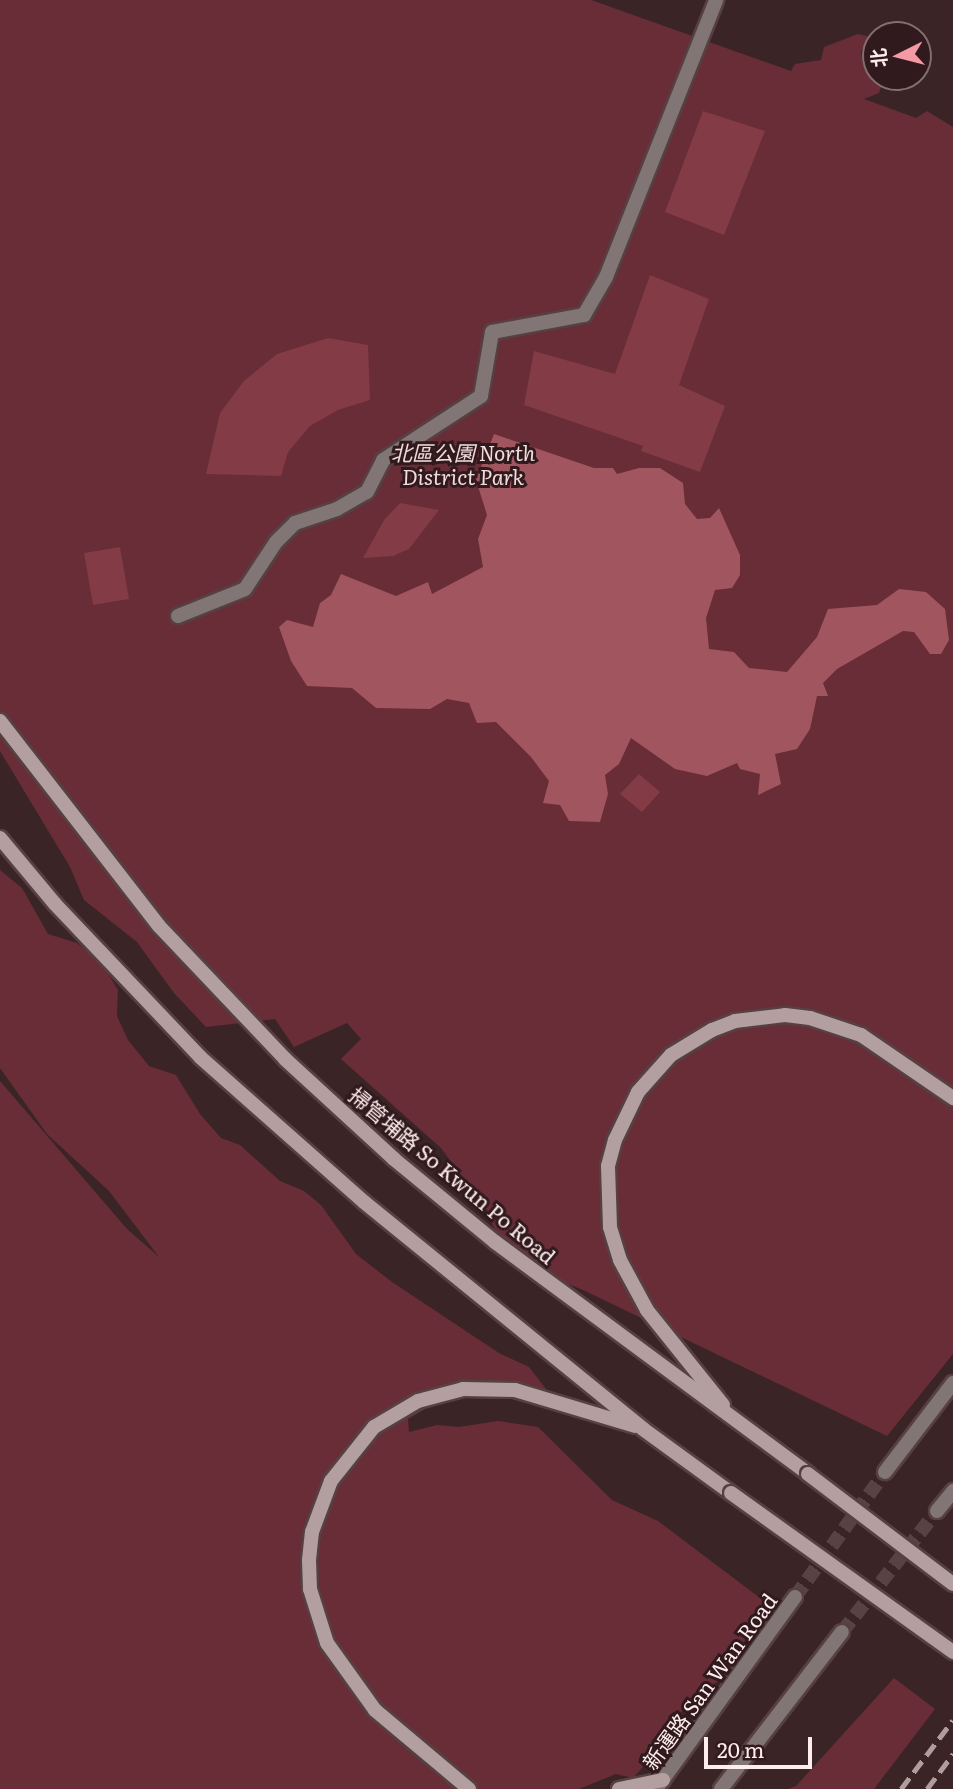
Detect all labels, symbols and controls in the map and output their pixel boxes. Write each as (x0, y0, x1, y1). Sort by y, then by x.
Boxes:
north arrow (862, 21, 932, 91)
text: 北 (863, 47, 893, 69)
park label: 北區公園 North District Park (391, 439, 535, 489)
street label: 掃管埔路 So Kwun Po Road (345, 1081, 561, 1269)
street label: 新運路 San Wan Road (637, 1588, 781, 1774)
scale bar (708, 1722, 816, 1766)
text: 20 m (717, 1733, 764, 1764)

